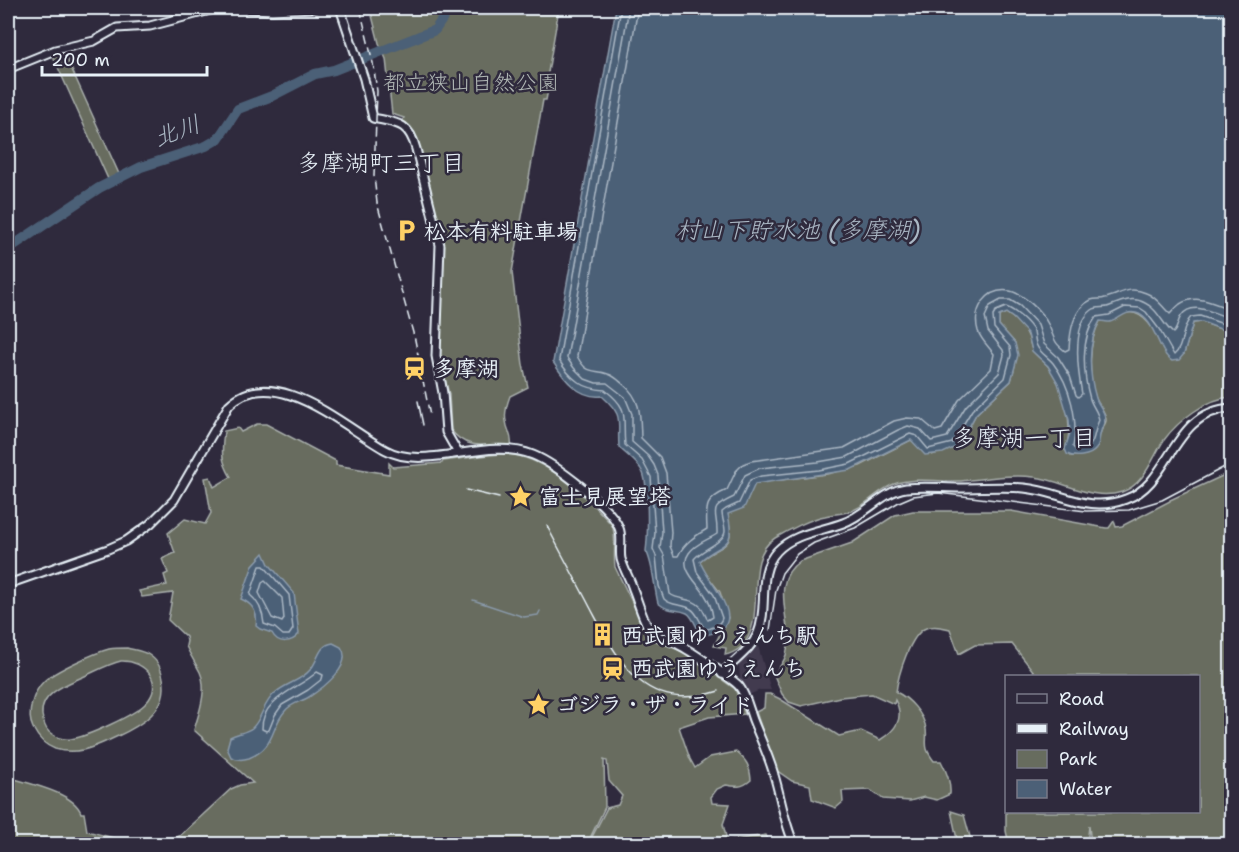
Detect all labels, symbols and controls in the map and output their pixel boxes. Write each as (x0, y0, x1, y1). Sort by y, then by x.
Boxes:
scale bar (42, 39, 207, 77)
text: 200 m (51, 48, 110, 72)
park label: 都立狭山自然公園 (383, 68, 559, 97)
water label: 北川 (149, 108, 205, 154)
district label: 多摩湖町三丁目 (297, 147, 465, 179)
water label: 村山下貯水池 (多摩湖) (676, 214, 920, 246)
place label: 松本有料駐車場 (424, 217, 578, 246)
parking icon: 松本有料駐車場 (393, 218, 419, 244)
place label: 多摩湖 (433, 354, 499, 383)
station icon: 多摩湖 (402, 355, 428, 381)
district label: 多摩湖一丁目 (952, 422, 1096, 454)
place label: 富士見展望塔 (539, 482, 671, 511)
place icon: 富士見展望塔 (508, 483, 534, 509)
place label: 西武園ゆうえんち駅 (621, 621, 818, 650)
building icon: 西武園ゆうえんち駅 (590, 622, 616, 648)
place label: 西武園ゆうえんち (631, 654, 806, 683)
station icon: 西武園ゆうえんち (600, 655, 626, 681)
legend (1005, 675, 1200, 813)
text: Road (1059, 687, 1104, 711)
place label: ゴジラ・ザ・ライド (556, 690, 754, 719)
place icon: ゴジラ・ザ・ライド (525, 691, 551, 717)
text: Railway (1059, 717, 1129, 741)
text: Park (1059, 747, 1098, 771)
text: Water (1059, 777, 1112, 801)

